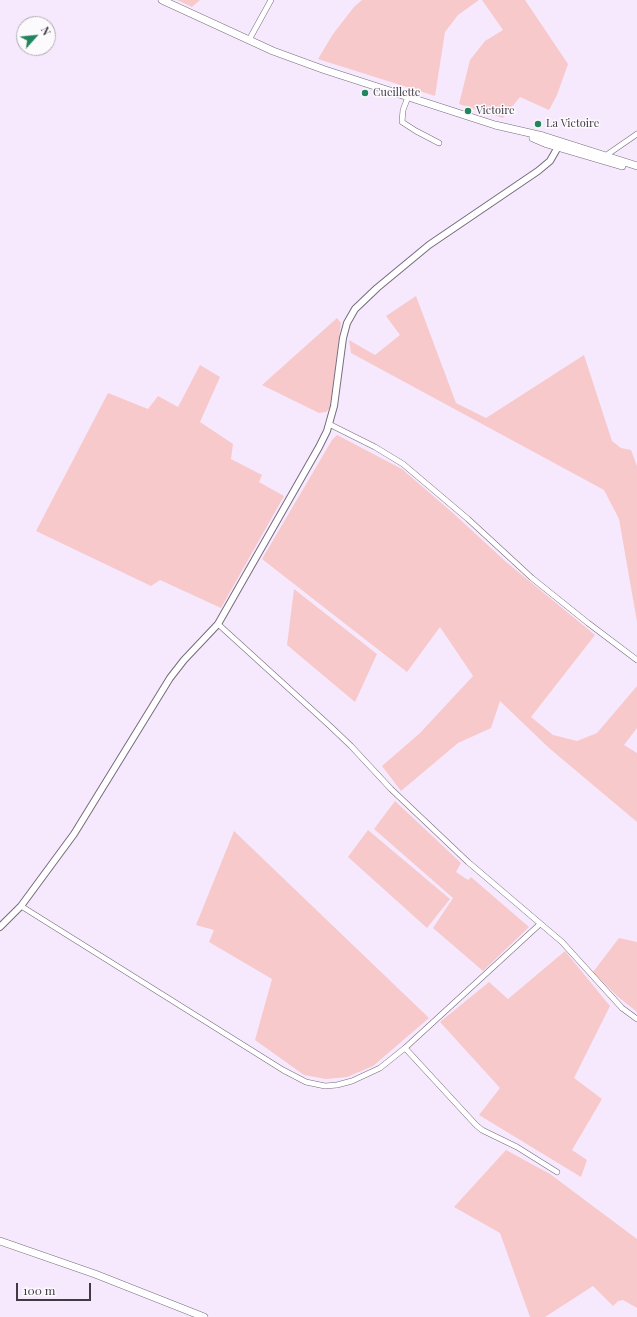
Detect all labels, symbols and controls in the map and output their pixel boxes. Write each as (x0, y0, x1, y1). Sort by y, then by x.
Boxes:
north arrow (16, 16, 56, 56)
text: N (38, 24, 55, 38)
place label: Cueillette (373, 86, 420, 100)
marker: Cueillette (360, 88, 370, 98)
place label: Victoire (476, 104, 515, 118)
marker: Victoire (463, 106, 473, 116)
place label: La Victoire (546, 117, 599, 131)
marker: La Victoire (533, 119, 543, 129)
scale bar (18, 1275, 93, 1301)
text: 100 m (23, 1282, 55, 1298)

